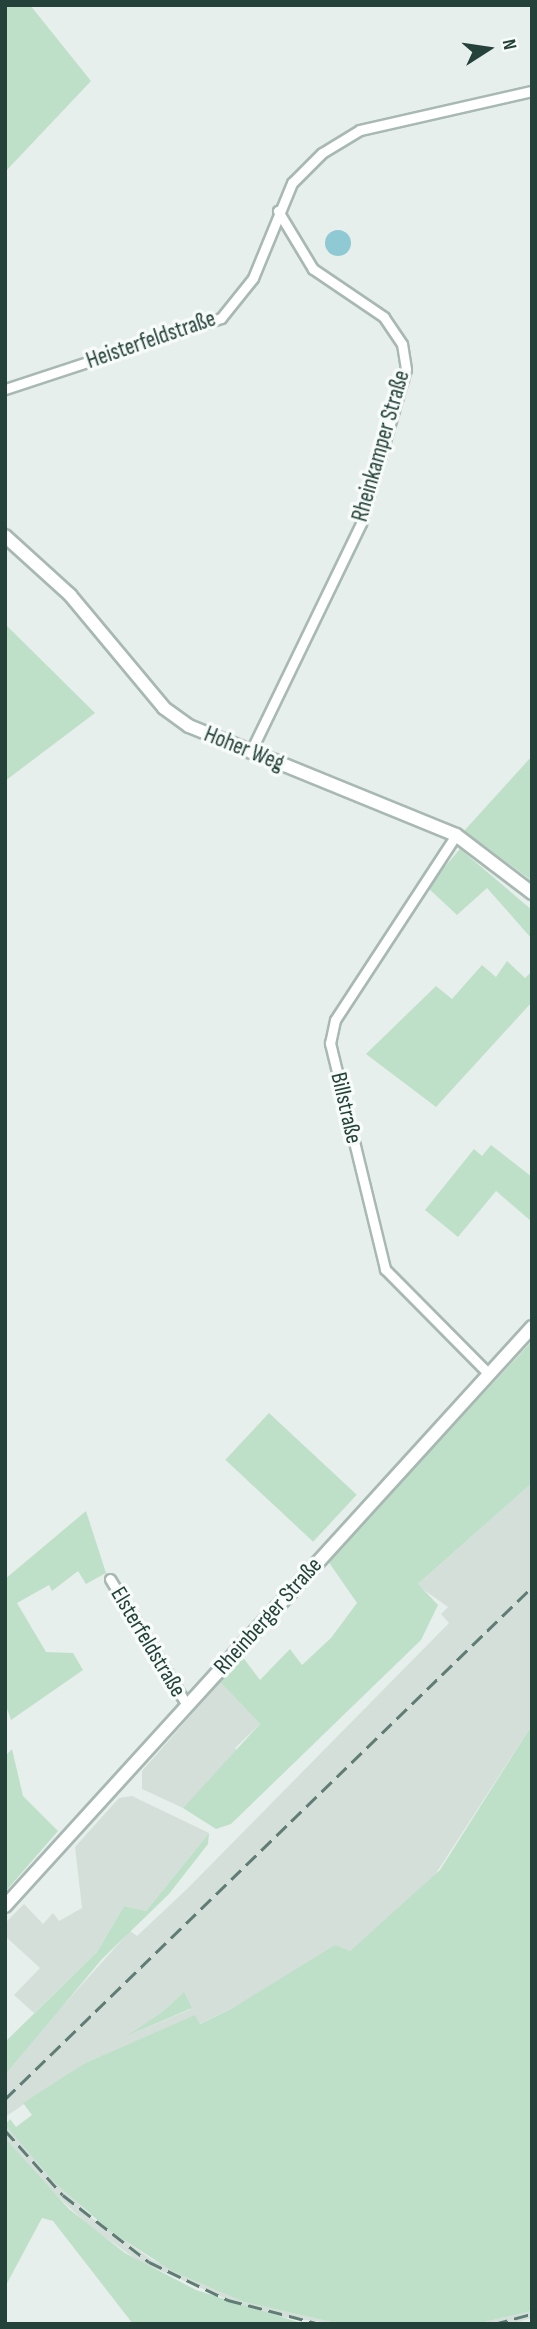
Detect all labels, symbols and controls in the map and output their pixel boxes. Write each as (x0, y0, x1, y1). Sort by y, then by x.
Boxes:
north arrow (453, 14, 523, 84)
text: N (497, 37, 521, 52)
street label: Heisterfeldstraße (83, 305, 219, 375)
street label: Rheinkamper Straße (346, 367, 416, 525)
street label: Hoher Weg (200, 721, 288, 777)
street label: Billstraße (324, 1070, 368, 1146)
street label: Rheinberger Straße (208, 1552, 328, 1680)
street label: Elsterfeldstraße (104, 1582, 192, 1702)

